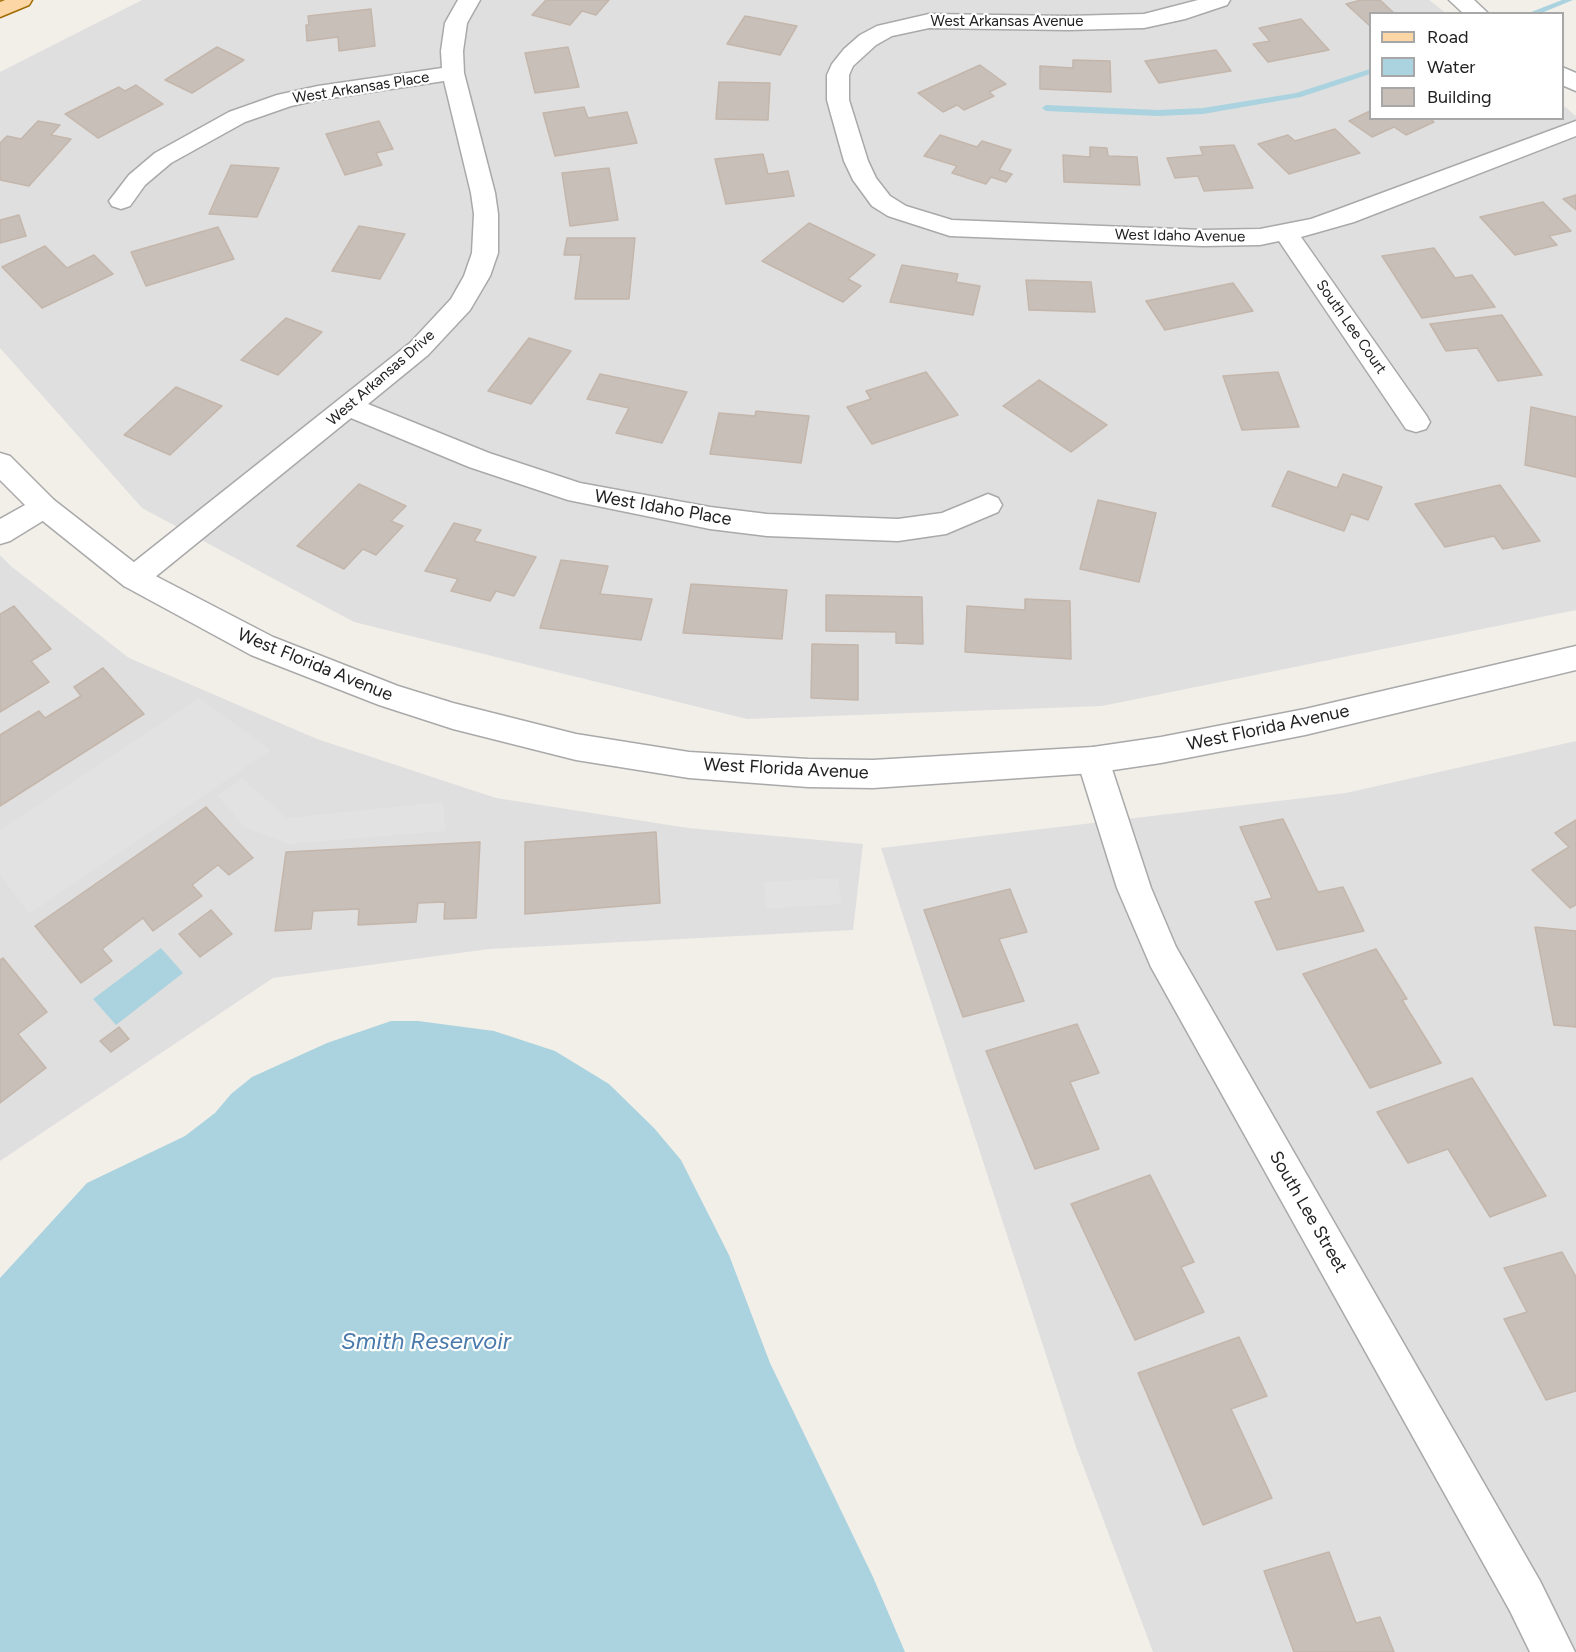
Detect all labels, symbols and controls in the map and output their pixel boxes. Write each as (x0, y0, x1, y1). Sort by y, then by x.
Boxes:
legend (1369, 12, 1564, 120)
street label: West Arkansas Avenue (931, 13, 1083, 31)
text: Road (1427, 26, 1468, 48)
text: Water (1427, 56, 1475, 78)
street label: West Arkansas Place (291, 68, 431, 108)
text: Building (1427, 86, 1492, 108)
street label: West Idaho Avenue (1115, 226, 1245, 246)
street label: South Lee Court (1312, 277, 1390, 377)
street label: West Arkansas Drive (324, 326, 438, 430)
street label: West Idaho Place (593, 485, 733, 531)
street label: West Florida Avenue (234, 624, 396, 706)
street label: West Florida Avenue (1185, 700, 1351, 756)
street label: West Florida Avenue (703, 754, 869, 784)
street label: South Lee Street (1264, 1147, 1352, 1277)
water label: Smith Reservoir (341, 1328, 511, 1356)

